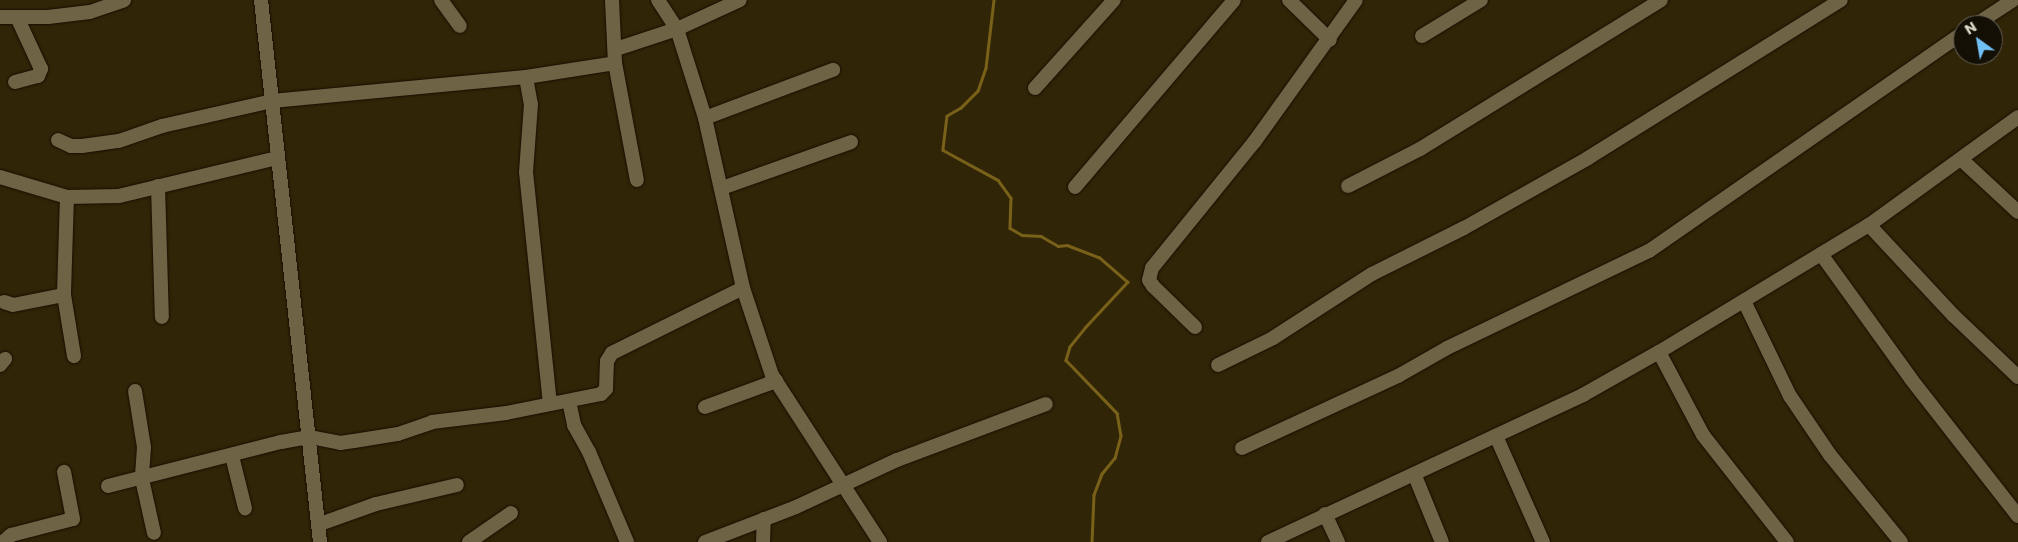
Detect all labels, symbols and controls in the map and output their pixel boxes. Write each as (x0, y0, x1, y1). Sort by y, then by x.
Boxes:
north arrow (1953, 15, 2003, 65)
text: N (1961, 17, 1980, 39)

